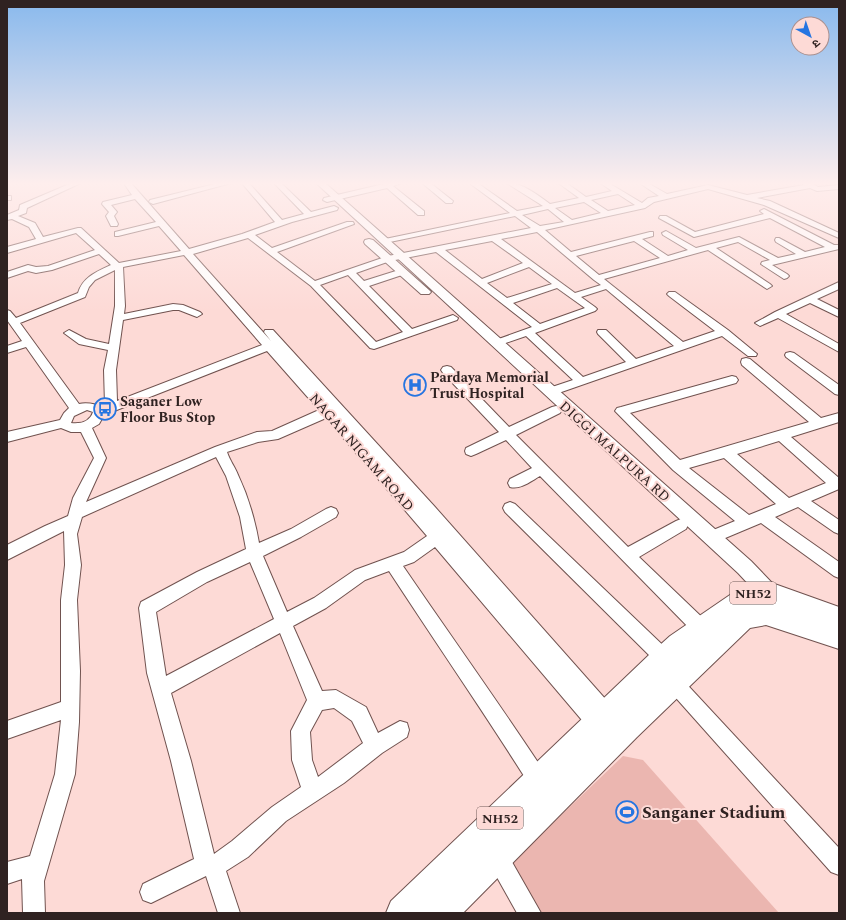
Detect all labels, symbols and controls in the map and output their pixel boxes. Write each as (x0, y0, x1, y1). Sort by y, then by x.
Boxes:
north arrow (790, 16, 830, 56)
text: उ (808, 35, 824, 52)
place label: Pardaya Memorial Trust Hospital (430, 367, 549, 404)
hospital icon: Pardaya Memorial Trust Hospital (402, 372, 428, 398)
street label: NAGAR NIGAM ROAD (304, 389, 419, 516)
place label: Saganer Low Floor Bus Stop (120, 391, 215, 428)
bus stop icon: Saganer Low Floor Bus Stop (92, 396, 118, 422)
street label: DIGGI MALPURA RD (555, 396, 675, 507)
road number: NH52 (730, 582, 776, 604)
sports icon: Sanganer Stadium (614, 799, 640, 825)
place label: Sanganer Stadium (642, 800, 785, 826)
road number: NH52 (477, 807, 523, 829)

